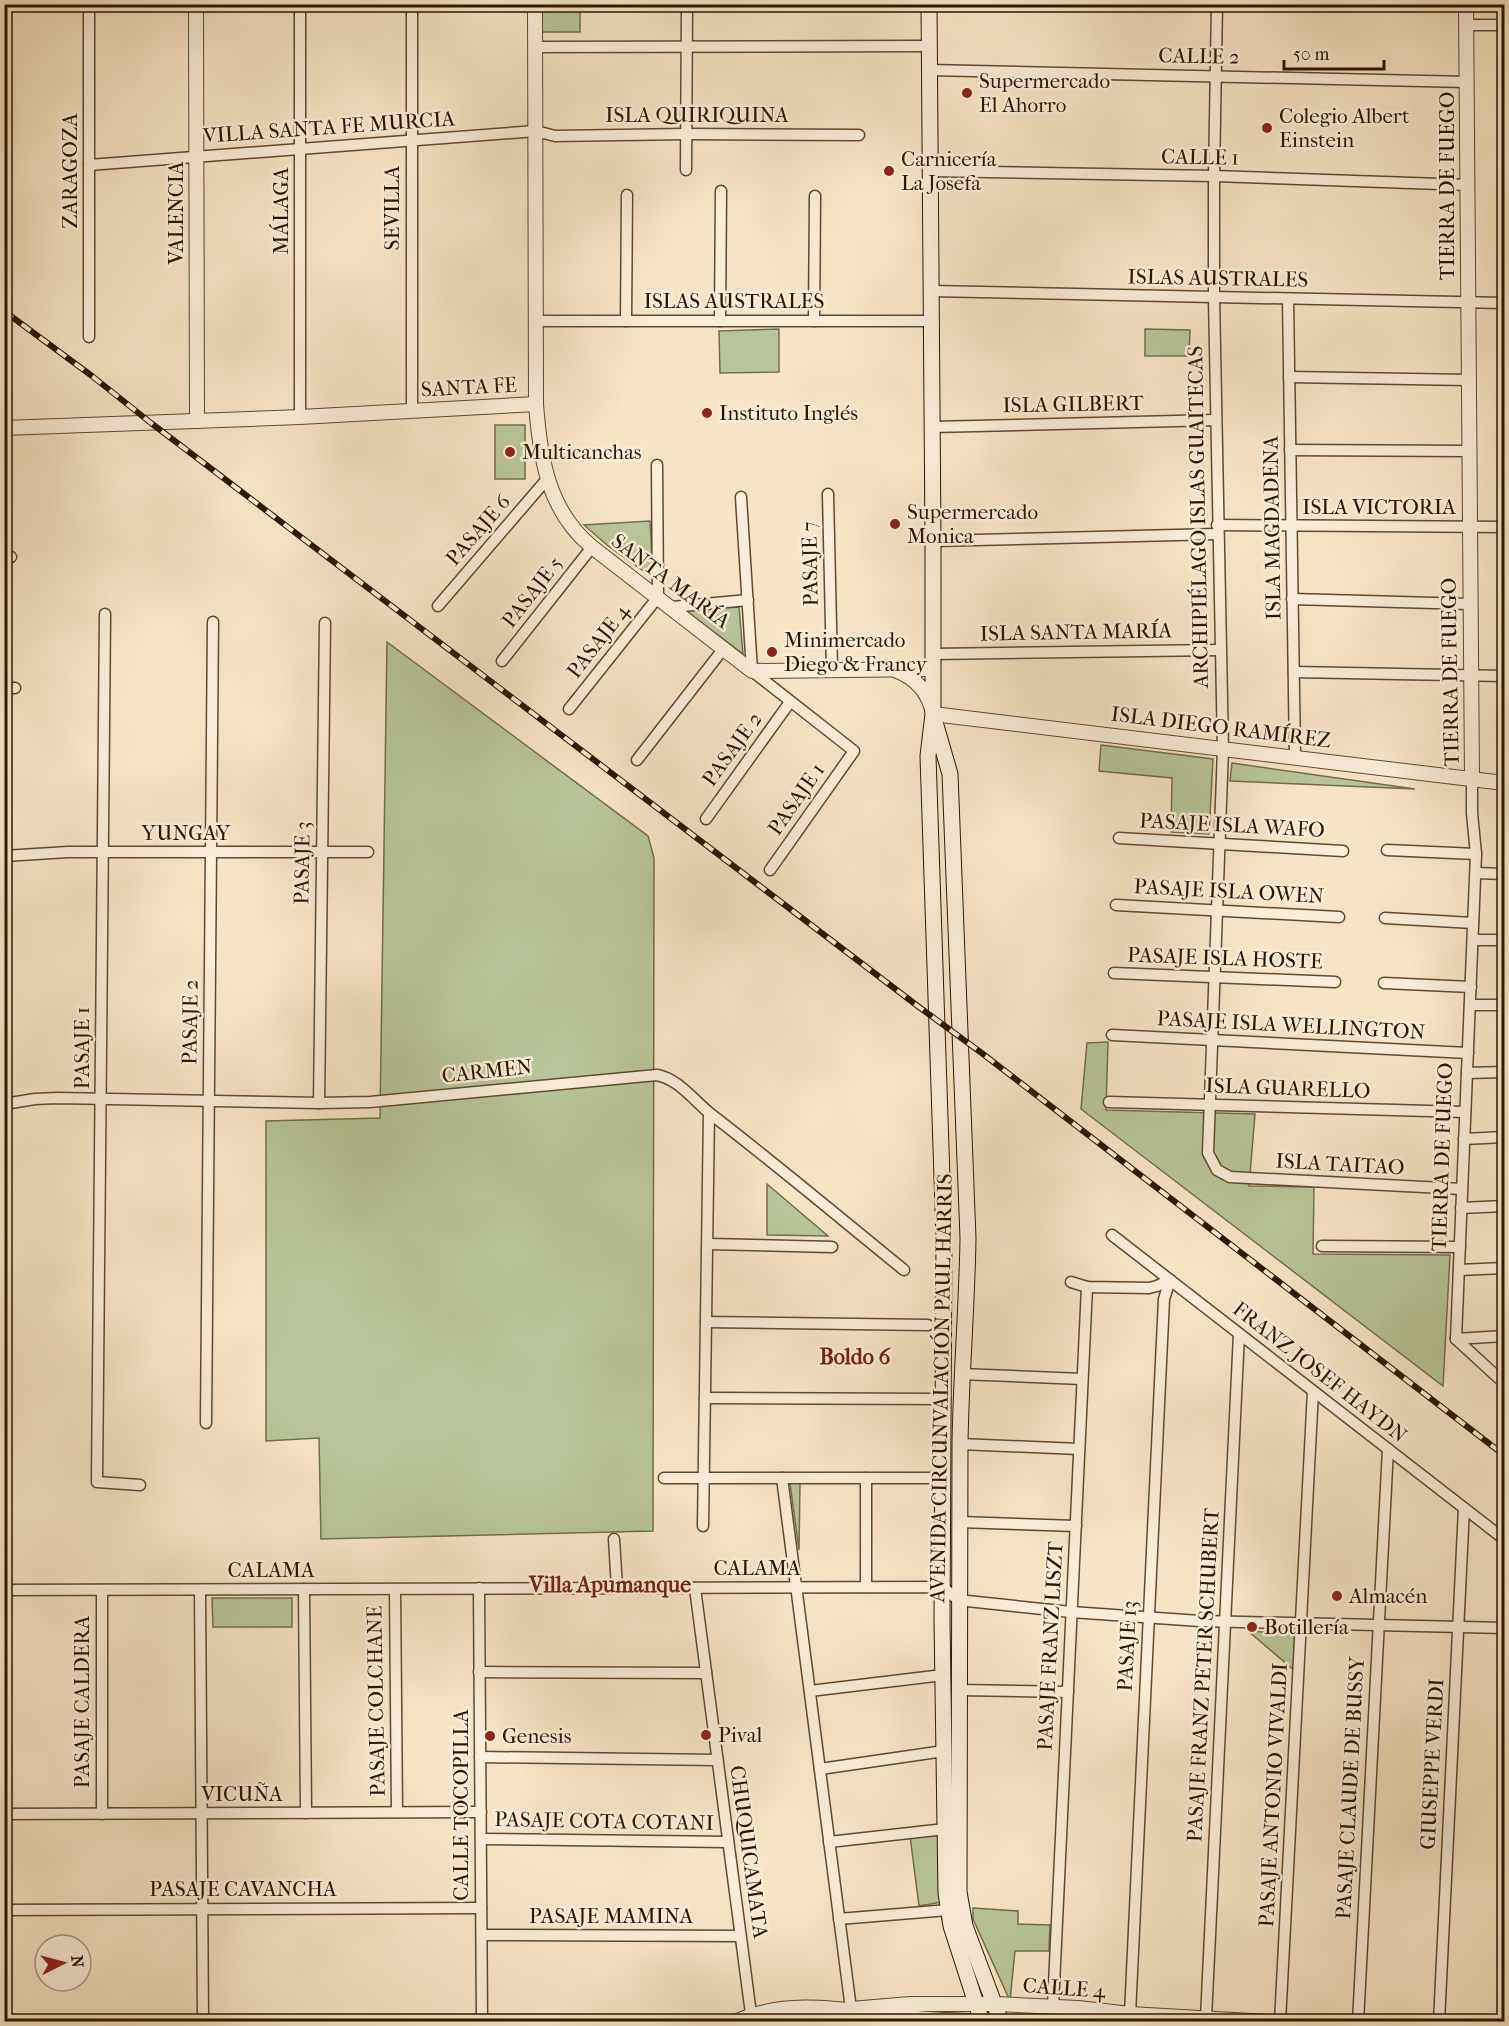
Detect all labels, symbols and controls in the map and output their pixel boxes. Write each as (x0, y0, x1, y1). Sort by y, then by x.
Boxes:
scale bar (1284, 33, 1384, 71)
street label: CALLE 2 (1158, 43, 1240, 69)
text: 50 m (1293, 44, 1330, 65)
place label: Supermercado El Ahorro (979, 69, 1110, 117)
marker: Supermercado El Ahorro (960, 86, 974, 100)
street label: TIERRA DE FUEGO (1435, 92, 1459, 280)
street label: ISLA QUIRIQUINA (605, 103, 789, 127)
place label: Colegio Albert Einstein (1279, 104, 1410, 152)
street label: VILLA SANTA FE MURCIA (201, 106, 456, 148)
street label: ZARAGOZA (58, 113, 82, 229)
marker: Colegio Albert Einstein (1260, 121, 1274, 135)
street label: CALLE 1 (1161, 144, 1239, 170)
place label: Carnicería La Josefa (901, 147, 997, 195)
street label: VALENCIA (164, 161, 188, 266)
marker: Carnicería La Josefa (882, 164, 896, 178)
street label: SEVILLA (380, 165, 404, 250)
street label: MÁLAGA (269, 167, 293, 255)
street label: ISLAS AUSTRALES (1128, 264, 1308, 292)
street label: ISLAS AUSTRALES (644, 289, 824, 313)
street label: ARCHIPIÉLAGO ISLAS GUAITECAS (1183, 346, 1213, 689)
street label: SANTA FE (420, 372, 518, 402)
street label: ISLA GILBERT (1002, 391, 1144, 417)
place label: Instituto Inglés (719, 401, 858, 425)
marker: Instituto Inglés (700, 406, 714, 420)
street label: ISLA MAGDADENA (1258, 435, 1286, 620)
place label: Multicanchas (522, 440, 642, 464)
marker: Multicanchas (503, 445, 517, 459)
street label: PASAJE 6 (441, 489, 516, 570)
street label: ISLA VICTORIA (1302, 495, 1456, 519)
place label: Supermercado Monica (907, 500, 1038, 548)
marker: Supermercado Monica (888, 517, 902, 531)
street label: PASAJE 7 (797, 521, 823, 607)
street label: SANTA MARÍA (607, 529, 735, 634)
street label: PASAJE 5 (497, 552, 567, 632)
street label: TIERRA DE FUEGO (1436, 577, 1464, 767)
street label: PASAJE 4 (562, 599, 635, 683)
street label: ISLA SANTA MARÍA (980, 618, 1173, 646)
place label: Minimercado Diego & Francy (784, 628, 928, 676)
marker: Minimercado Diego & Francy (765, 645, 779, 659)
street label: ISLA DIEGO RAMÍREZ (1110, 702, 1332, 752)
street label: PASAJE 2 (697, 707, 767, 791)
street label: PASAJE 1 (763, 758, 829, 840)
street label: PASAJE ISLA WAFO (1139, 808, 1325, 842)
street label: YUNGAY (141, 821, 231, 845)
street label: PASAJE 3 (289, 821, 315, 905)
street label: PASAJE ISLA OWEN (1133, 874, 1325, 908)
street label: PASAJE ISLA HOSTE (1127, 943, 1323, 973)
street label: PASAJE 2 (177, 979, 203, 1065)
street label: PASAJE ISLA WELLINGTON (1156, 1006, 1426, 1044)
street label: PASAJE 1 (70, 1007, 94, 1089)
street label: CARMEN (441, 1054, 534, 1088)
street label: TIERRA DE FUEGO (1427, 1062, 1457, 1252)
street label: ISLA GUARELLO (1205, 1073, 1371, 1103)
street label: ISLA TAITAO (1275, 1149, 1405, 1179)
street label: AVENIDA CIRCUNVALACIÓN PAUL HARRIS (924, 1173, 957, 1604)
street label: FRANZ JOSEF HAYDN (1228, 1297, 1412, 1447)
district label: Boldo 6 (820, 1344, 892, 1370)
street label: PASAJE FRANZ PETER SCHUBERT (1182, 1506, 1224, 1843)
street label: PASAJE FRANZ LISZT (1033, 1540, 1068, 1751)
street label: CALAMA (713, 1556, 801, 1580)
street label: CALAMA (227, 1558, 315, 1582)
district label: Villa Apumanque (528, 1572, 691, 1598)
place label: Almacén (1348, 1584, 1427, 1608)
marker: Almacén (1330, 1589, 1344, 1603)
street label: PASAJE 13 (1113, 1600, 1141, 1692)
street label: PASAJE COLCHANE (362, 1605, 390, 1797)
street label: PASAJE CALDERA (70, 1615, 94, 1788)
place label: Botillería (1264, 1615, 1349, 1639)
marker: Botillería (1245, 1620, 1259, 1634)
street label: PASAJE CLAUDE DE BUSSY (1331, 1655, 1369, 1920)
street label: PASAJE ANTONIO VIVALDI (1254, 1662, 1292, 1928)
street label: GIUSEPPE VERDI (1416, 1678, 1448, 1850)
street label: CALLE TOCOPILLA (449, 1709, 473, 1901)
place label: Pival (718, 1723, 763, 1747)
place label: Genesis (502, 1724, 572, 1748)
marker: Pival (699, 1728, 713, 1742)
marker: Genesis (483, 1729, 497, 1743)
street label: CHUQUICAMATA (725, 1764, 773, 1940)
street label: VICUÑA (200, 1782, 283, 1806)
street label: PASAJE COTA COTANI (494, 1807, 714, 1835)
street label: PASAJE CAVANCHA (149, 1877, 337, 1901)
street label: PASAJE MAMINA (529, 1904, 693, 1928)
north arrow (33, 1933, 93, 1993)
text: N (67, 1954, 88, 1969)
street label: CALLE 4 (1022, 1973, 1107, 2003)

